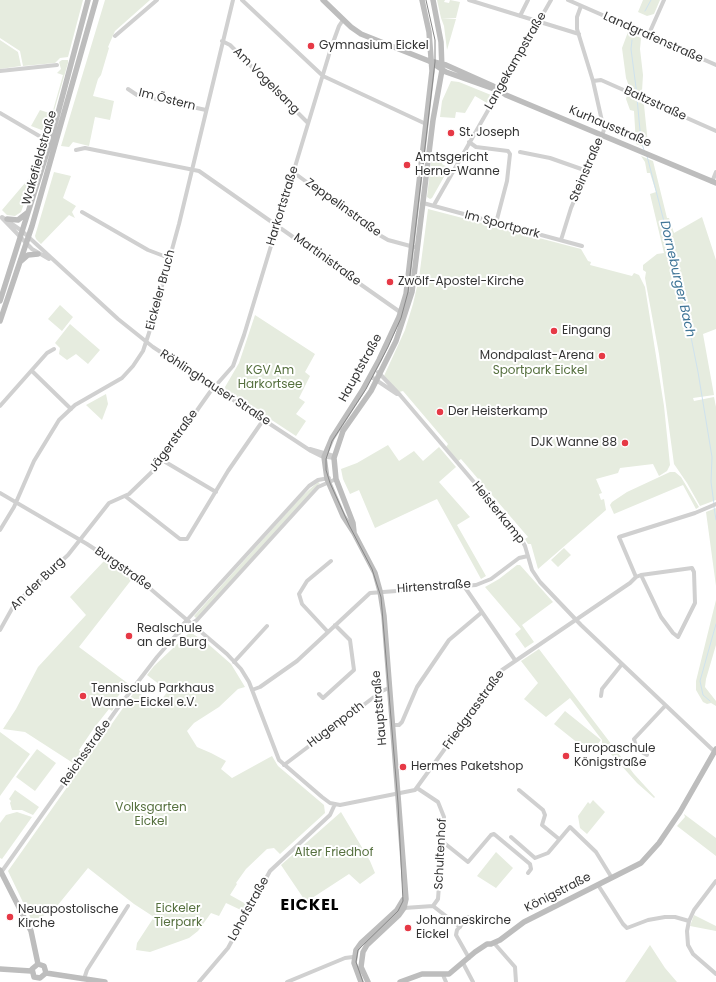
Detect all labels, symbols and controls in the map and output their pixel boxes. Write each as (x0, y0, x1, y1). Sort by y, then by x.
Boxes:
street label: Langekampstraße (482, 10, 550, 112)
street label: Landgrafenstraße (601, 10, 705, 66)
place label: Gymnasium Eickel (319, 39, 429, 53)
marker: Gymnasium Eickel (306, 41, 316, 51)
street label: Am Vogelsang (230, 45, 302, 117)
street label: Baltzstraße (621, 84, 689, 124)
street label: Im Östern (137, 86, 197, 114)
street label: Kurhausstraße (567, 103, 653, 151)
street label: Wakefieldstraße (20, 109, 60, 207)
place label: St. Joseph (459, 126, 520, 140)
marker: St. Joseph (446, 128, 456, 138)
street label: Steinstraße (567, 136, 607, 204)
place label: Amtsgericht Herne-Wanne (415, 151, 500, 179)
marker: Amtsgericht Herne-Wanne (402, 160, 412, 170)
street label: Harkortstraße (264, 164, 302, 248)
street label: Zeppelinstraße (302, 176, 384, 240)
street label: Im Sportpark (463, 208, 541, 242)
water label: Dorneburger Bach (656, 219, 698, 339)
street label: Martinistraße (291, 231, 363, 289)
street label: Eickeler Bruch (143, 248, 179, 332)
place label: Zwölf-Apostel-Kirche (398, 275, 524, 289)
marker: Zwölf-Apostel-Kirche (385, 277, 395, 287)
place label: Eingang (562, 324, 611, 338)
marker: Eingang (549, 326, 559, 336)
street label: Hauptstraße (336, 332, 386, 404)
street label: Röhlinghauser Straße (157, 347, 273, 429)
place label: Mondpalast-Arena (480, 349, 594, 363)
marker: Mondpalast-Arena (597, 351, 607, 361)
park label: KGV Am Harkortsee (238, 364, 302, 392)
park label: Sportpark Eickel (493, 364, 587, 378)
place label: Der Heisterkamp (448, 405, 548, 419)
street label: Jägerstraße (147, 407, 201, 475)
marker: Der Heisterkamp (435, 407, 445, 417)
place label: DJK Wanne 88 (531, 436, 617, 450)
marker: DJK Wanne 88 (620, 438, 630, 448)
street label: Heisterkamp (468, 479, 528, 547)
street label: Burgstraße (92, 544, 154, 594)
street label: An der Burg (8, 555, 68, 613)
street label: Hirtenstraße (397, 577, 471, 597)
place label: Realschule an der Burg (137, 622, 207, 650)
marker: Realschule an der Burg (124, 631, 134, 641)
street label: Friedgrasstraße (440, 667, 508, 753)
street label: Hauptstraße (370, 670, 390, 746)
place label: Tennisclub Parkhaus Wanne-Eickel e.V. (91, 682, 214, 710)
marker: Tennisclub Parkhaus Wanne-Eickel e.V. (78, 691, 88, 701)
street label: Hugenpoth (305, 699, 367, 751)
street label: Reichsstraße (58, 717, 114, 789)
place label: Europaschule Königstraße (574, 742, 656, 770)
marker: Europaschule Königstraße (561, 751, 571, 761)
place label: Hermes Paketshop (411, 760, 523, 774)
marker: Hermes Paketshop (398, 762, 408, 772)
park label: Volksgarten Eickel (115, 801, 187, 829)
street label: Schultenhof (432, 818, 450, 890)
park label: Alter Friedhof (295, 846, 373, 860)
street label: Königstraße (522, 870, 594, 916)
street label: Lohofstraße (225, 874, 273, 944)
district label: EICKEL (280, 896, 340, 916)
park label: Eickeler Tierpark (154, 902, 202, 930)
place label: Neuapostolische Kirche (18, 903, 118, 931)
marker: Neuapostolische Kirche (5, 912, 15, 922)
place label: Johanneskirche Eickel (416, 914, 511, 942)
marker: Johanneskirche Eickel (403, 923, 413, 933)

